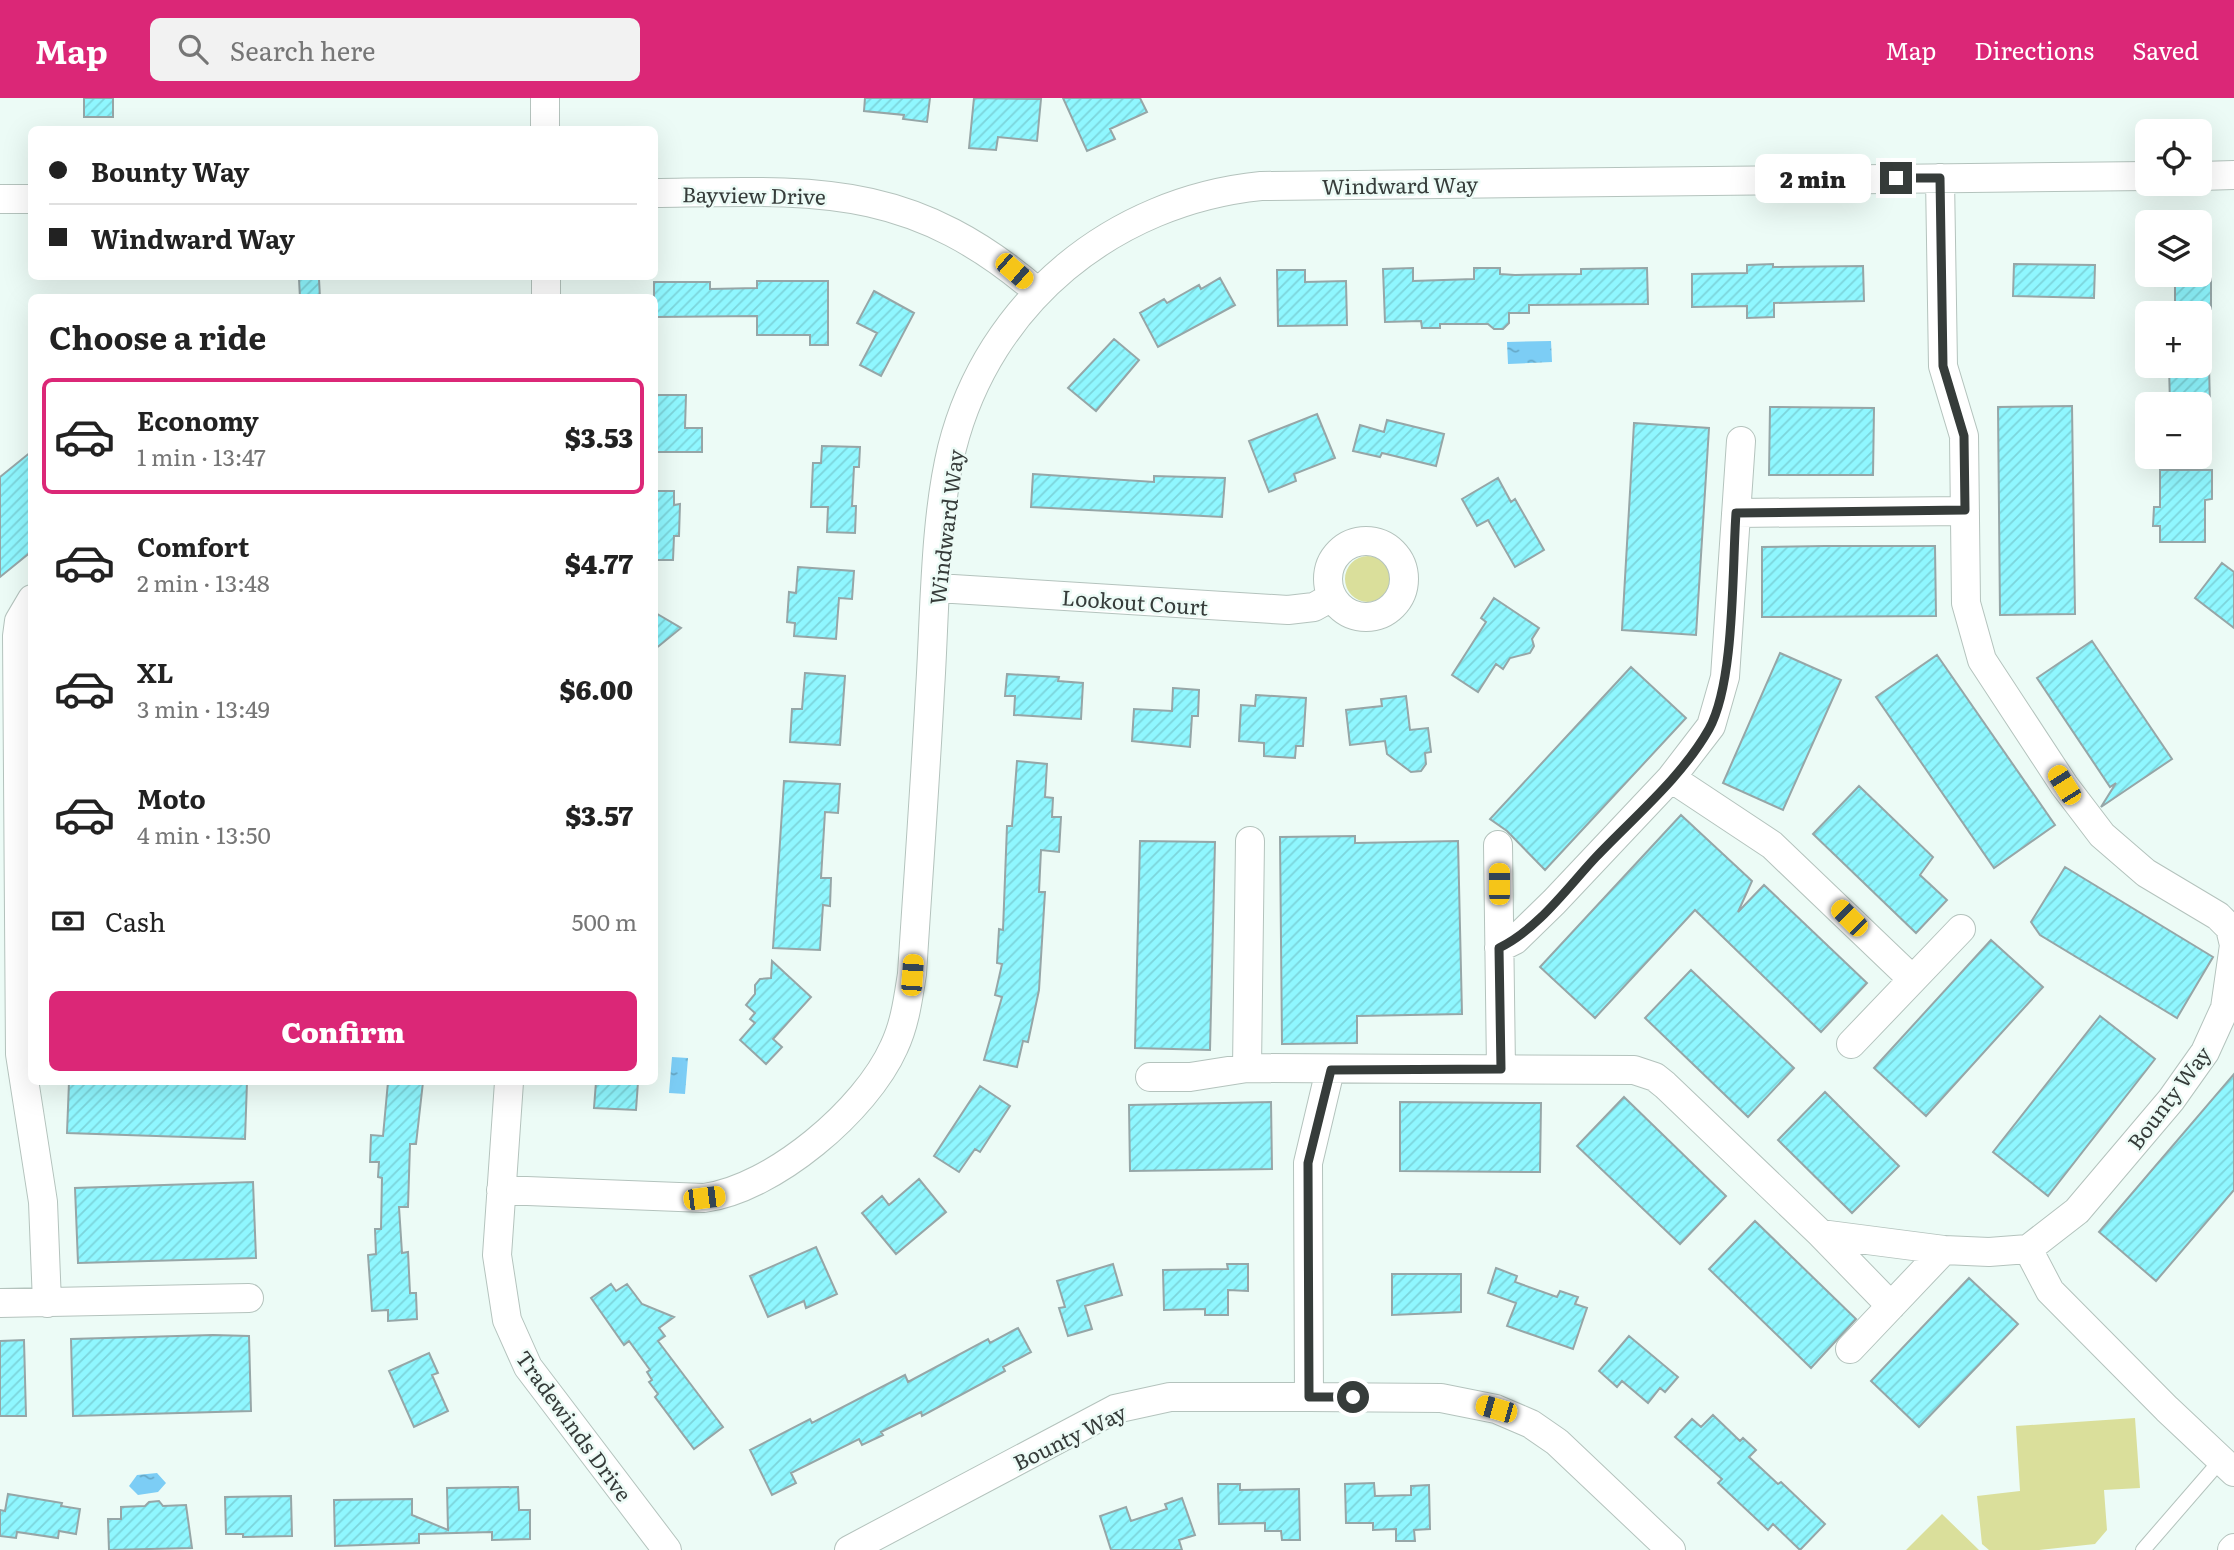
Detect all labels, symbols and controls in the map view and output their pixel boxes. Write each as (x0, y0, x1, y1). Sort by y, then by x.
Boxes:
search box (150, 18, 640, 81)
text: Map (35, 25, 108, 74)
icon: search (174, 30, 212, 68)
text: Search here (230, 30, 376, 69)
text: Map (1885, 32, 1936, 67)
text: Directions (1974, 32, 2094, 67)
text: Saved (2132, 32, 2199, 67)
map controls (2135, 119, 2212, 469)
button: locate (2135, 119, 2212, 196)
text: Bounty Way (91, 151, 250, 190)
callout: 2 min (1756, 154, 1871, 202)
text: 2 min (1780, 161, 1846, 195)
route end (1880, 162, 1912, 194)
street label: Windward Way (1322, 167, 1479, 201)
street label: Bayview Drive (682, 177, 826, 211)
button: layers (2135, 210, 2212, 287)
text: Windward Way (91, 218, 295, 257)
car (992, 249, 1037, 293)
button: + (2135, 301, 2212, 378)
text: Choose a ride (49, 312, 266, 360)
button: − (2135, 392, 2212, 469)
text: Economy (137, 400, 259, 439)
icon: car (53, 405, 116, 468)
text: $3.53 (565, 417, 633, 456)
text: 1 min · 13:47 (137, 439, 266, 473)
street label: Windward Way (920, 447, 970, 607)
text: Comfort (137, 526, 249, 565)
icon: car (53, 531, 116, 594)
text: $4.77 (565, 543, 633, 582)
text: 2 min · 13:48 (137, 565, 270, 599)
street label: Lookout Court (1061, 580, 1210, 622)
text: XL (137, 652, 174, 691)
icon: car (53, 657, 116, 720)
text: $6.00 (559, 669, 633, 708)
text: 3 min · 13:49 (137, 691, 270, 725)
car (2044, 762, 2085, 808)
text: Moto (137, 778, 206, 817)
icon: car (53, 783, 116, 846)
text: $3.57 (565, 795, 633, 834)
text: 4 min · 13:50 (137, 817, 271, 851)
car (1489, 863, 1510, 905)
car (1827, 896, 1872, 940)
text: Cash (105, 901, 166, 940)
icon: cash (49, 902, 87, 940)
text: 500 m (572, 904, 637, 938)
car (901, 953, 924, 997)
button: Confirm (49, 991, 637, 1071)
street label: Bounty Way (2119, 1038, 2218, 1155)
car (682, 1185, 727, 1211)
street label: Tradewinds Drive (510, 1343, 640, 1507)
route start (1337, 1381, 1369, 1413)
car (1473, 1393, 1520, 1425)
street label: Bounty Way (1007, 1395, 1132, 1477)

